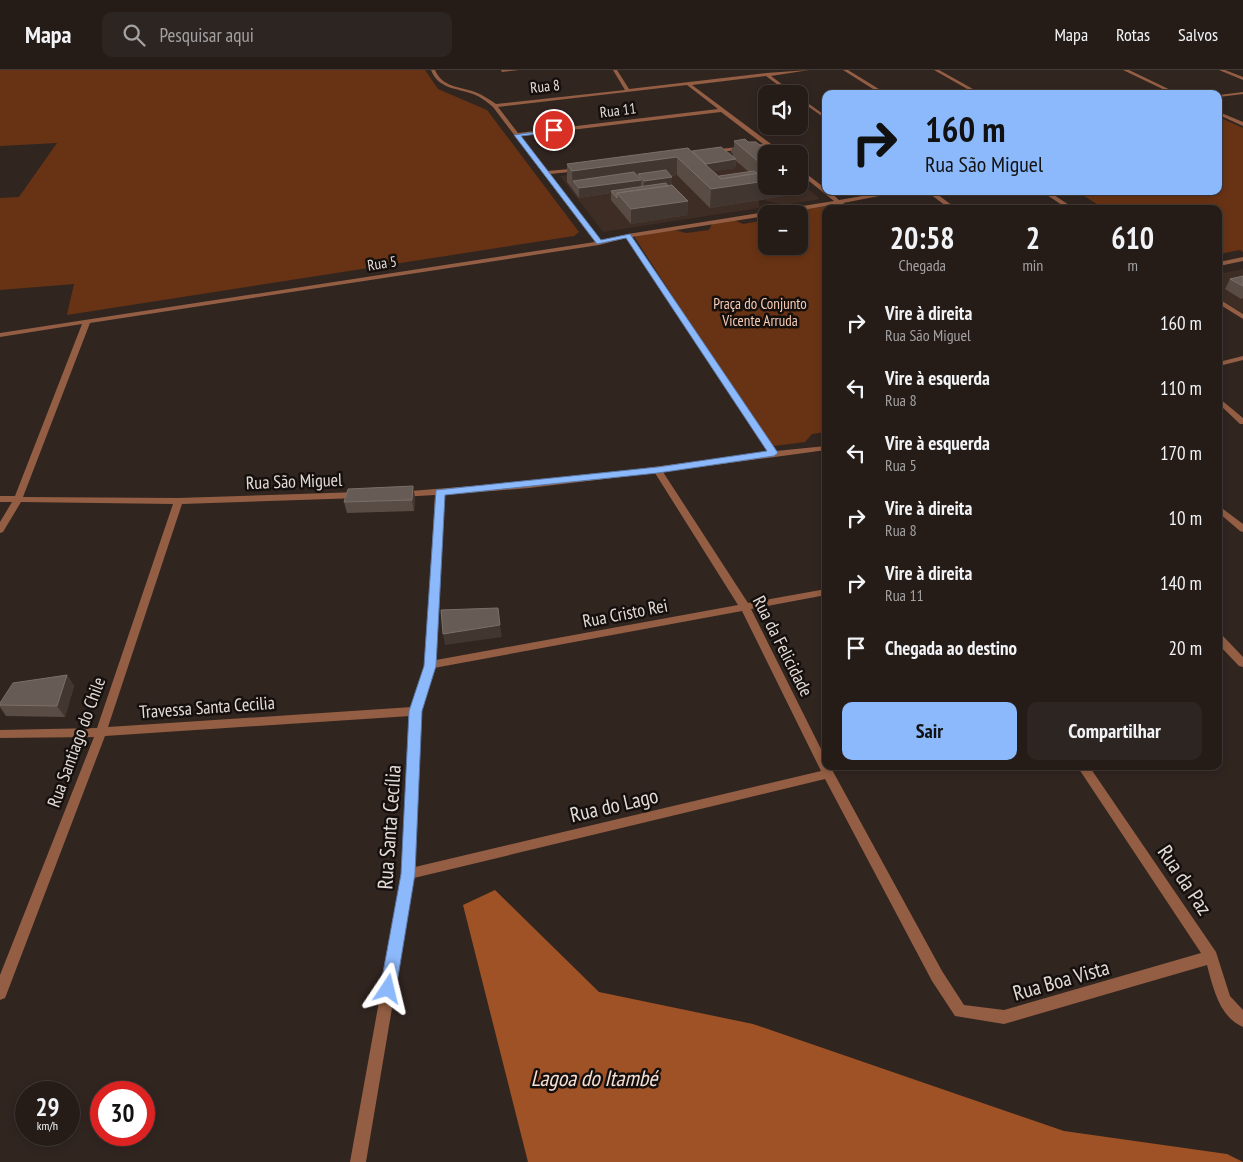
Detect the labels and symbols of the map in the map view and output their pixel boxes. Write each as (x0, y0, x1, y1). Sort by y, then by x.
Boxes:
street label: Rua 8 (529, 75, 561, 97)
street label: Rua 11 (599, 98, 637, 122)
pin (533, 109, 575, 151)
street label: Rua 5 (366, 251, 398, 275)
park label: Praça do Conjunto Vicente Arruda (713, 294, 807, 330)
street label: Rua São Miguel (245, 468, 343, 494)
street label: Rua da Felicidade (748, 592, 818, 700)
street label: Rua Cristo Rei (581, 593, 669, 633)
street label: Rua Santiago do Chile (42, 674, 110, 810)
street label: Travessa Santa Cecilia (139, 691, 275, 723)
street label: Rua Santa Cecília (371, 764, 407, 890)
street label: Rua do Lago (567, 782, 661, 828)
street label: Rua da Paz (1152, 840, 1218, 920)
street label: Rua Boa Vista (1010, 953, 1112, 1007)
position arrow (361, 962, 413, 1014)
water label: Lagoa do Itambé (531, 1064, 659, 1092)
speed limit sign: 30 (90, 1081, 155, 1146)

